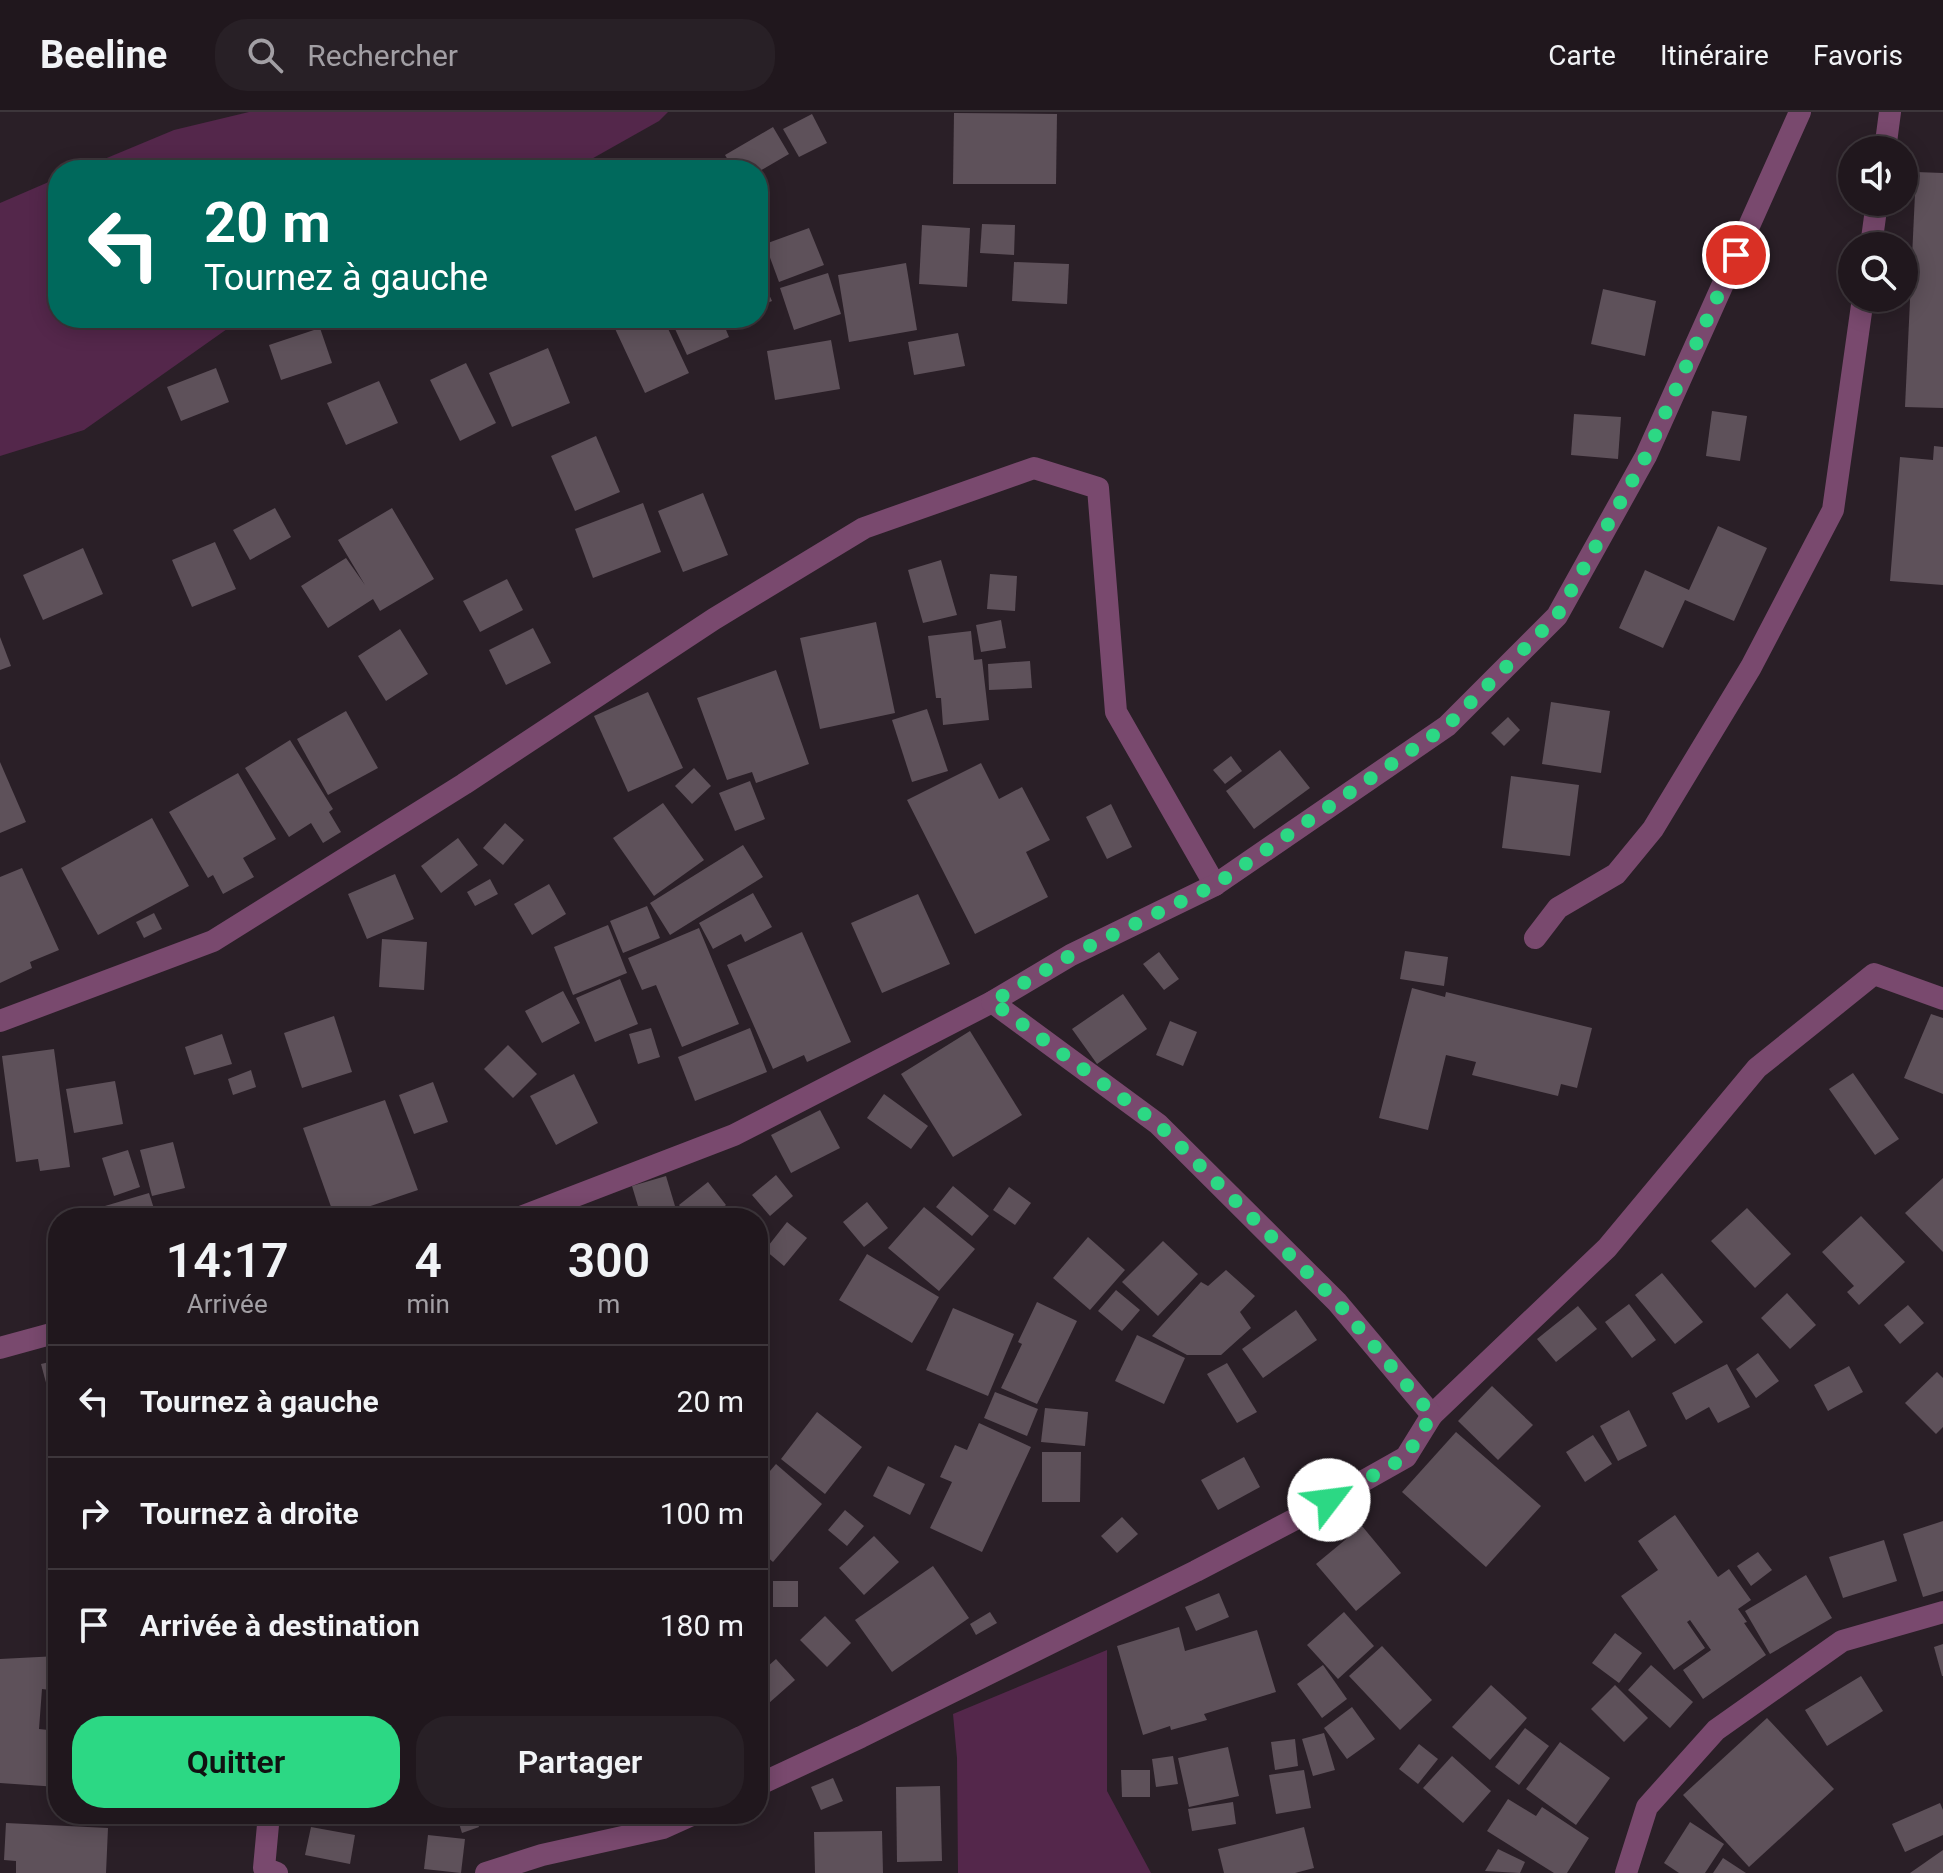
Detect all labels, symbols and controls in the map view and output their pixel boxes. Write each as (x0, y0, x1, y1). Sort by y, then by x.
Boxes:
search box (215, 19, 775, 91)
text: Beeline (40, 33, 167, 77)
icon: search (243, 33, 287, 77)
text: Rechercher (307, 38, 458, 73)
text: Carte (1548, 39, 1616, 72)
text: Itinéraire (1660, 39, 1769, 72)
text: Favoris (1813, 39, 1903, 72)
map controls (1838, 136, 1918, 312)
button: sound (1838, 136, 1918, 216)
text: 20 m (204, 190, 331, 256)
icon: left (72, 192, 176, 296)
pin (1702, 221, 1770, 289)
button: search (1838, 232, 1918, 312)
icon: arrive (1714, 233, 1758, 277)
text: Tournez à gauche (204, 257, 488, 299)
text: 14:17 (166, 1232, 289, 1289)
text: 4 (415, 1232, 442, 1289)
text: 300 (568, 1232, 650, 1289)
text: Arrivée (187, 1289, 268, 1319)
text: min (406, 1289, 450, 1319)
text: m (598, 1289, 620, 1319)
icon: left (72, 1379, 116, 1423)
text: Tournez à gauche (140, 1384, 379, 1419)
text: 20 m (677, 1384, 744, 1419)
position arrow (1287, 1458, 1371, 1542)
icon: right (72, 1491, 116, 1535)
text: Tournez à droite (140, 1496, 359, 1531)
text: 100 m (660, 1496, 744, 1531)
icon: arrive (72, 1603, 116, 1647)
text: Arrivée à destination (140, 1608, 420, 1643)
text: 180 m (660, 1608, 744, 1643)
button: Quitter (72, 1716, 400, 1808)
button: Partager (416, 1716, 744, 1808)

